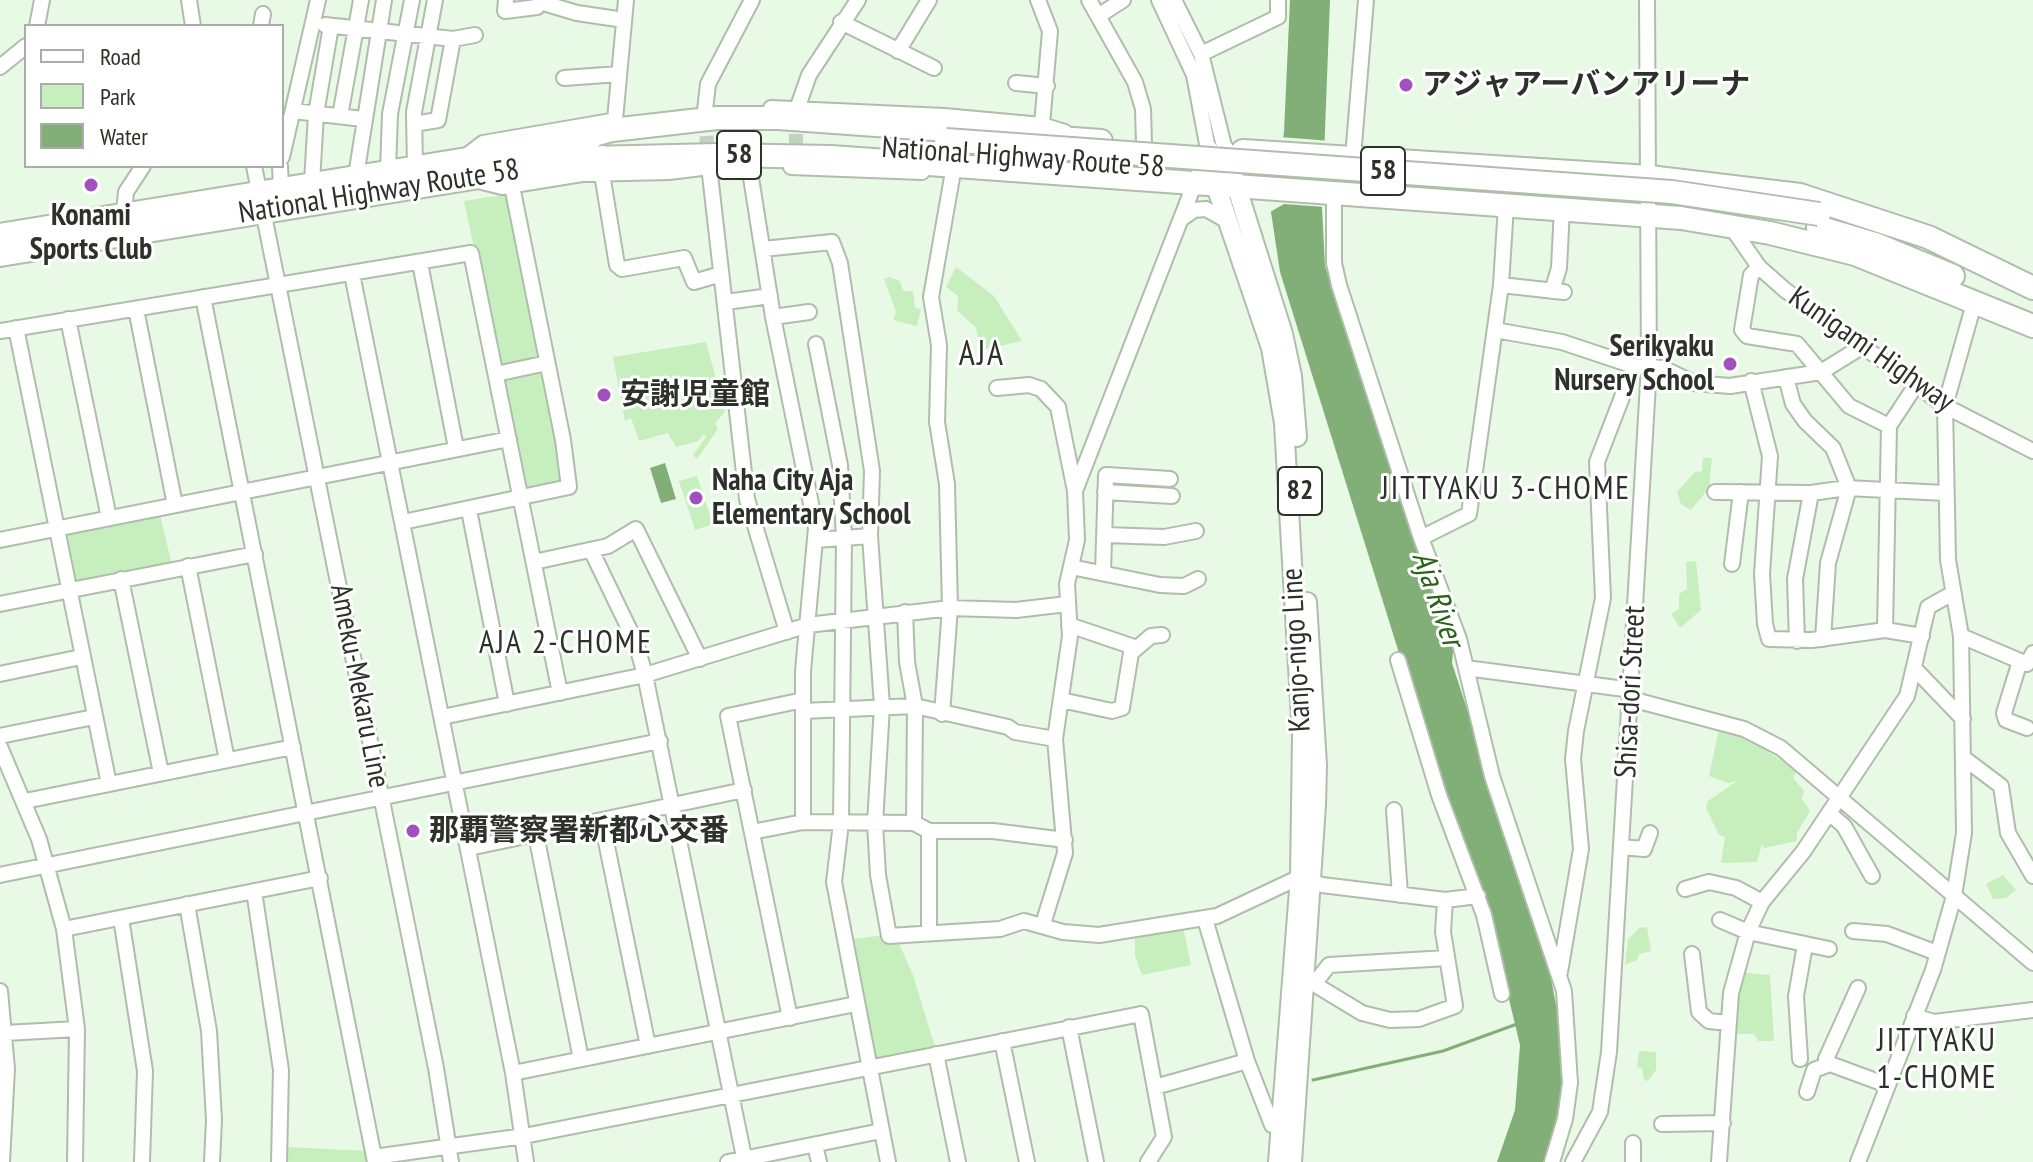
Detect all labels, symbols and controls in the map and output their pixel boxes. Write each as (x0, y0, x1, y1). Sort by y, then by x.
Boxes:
legend (24, 24, 284, 168)
text: Road (100, 41, 141, 72)
place label: アジャアーバンアリーナ (1422, 67, 1750, 103)
marker: アジャアーバンアリーナ (1397, 76, 1415, 94)
text: Park (100, 81, 136, 112)
text: Water (100, 121, 148, 152)
street label: National Highway Route 58 (880, 130, 1166, 186)
road number: 58 (717, 131, 761, 179)
road number: 58 (1361, 147, 1405, 195)
street label: National Highway Route 58 (236, 152, 522, 232)
marker: Konami Sports Club (82, 176, 100, 194)
place label: Konami Sports Club (30, 198, 152, 268)
street label: Kunigami Highway (1781, 280, 1961, 420)
place label: Serikyaku Nursery School (1554, 329, 1714, 400)
district label: AJA (959, 335, 1005, 375)
marker: Serikyaku Nursery School (1721, 355, 1739, 373)
place label: 安謝児童館 (620, 377, 770, 413)
marker: 安謝児童館 (595, 386, 613, 404)
place label: Naha City Aja Elementary School (712, 463, 910, 534)
road number: 82 (1278, 467, 1322, 515)
district label: JITTYAKU 3-CHOME (1381, 471, 1631, 509)
marker: Naha City Aja Elementary School (687, 489, 705, 507)
water label: Aja River (1403, 546, 1471, 652)
street label: Kanjo-nigo Line (1275, 567, 1319, 733)
street label: Ameku-Mekaru Line (322, 581, 396, 791)
street label: Shisa-dori Street (1609, 605, 1653, 779)
district label: AJA 2-CHOME (479, 625, 653, 663)
place label: 那覇警察署新都心交番 (429, 813, 729, 849)
marker: 那覇警察署新都心交番 (404, 822, 422, 840)
district label: JITTYAKU 1-CHOME (1876, 1023, 1998, 1098)

